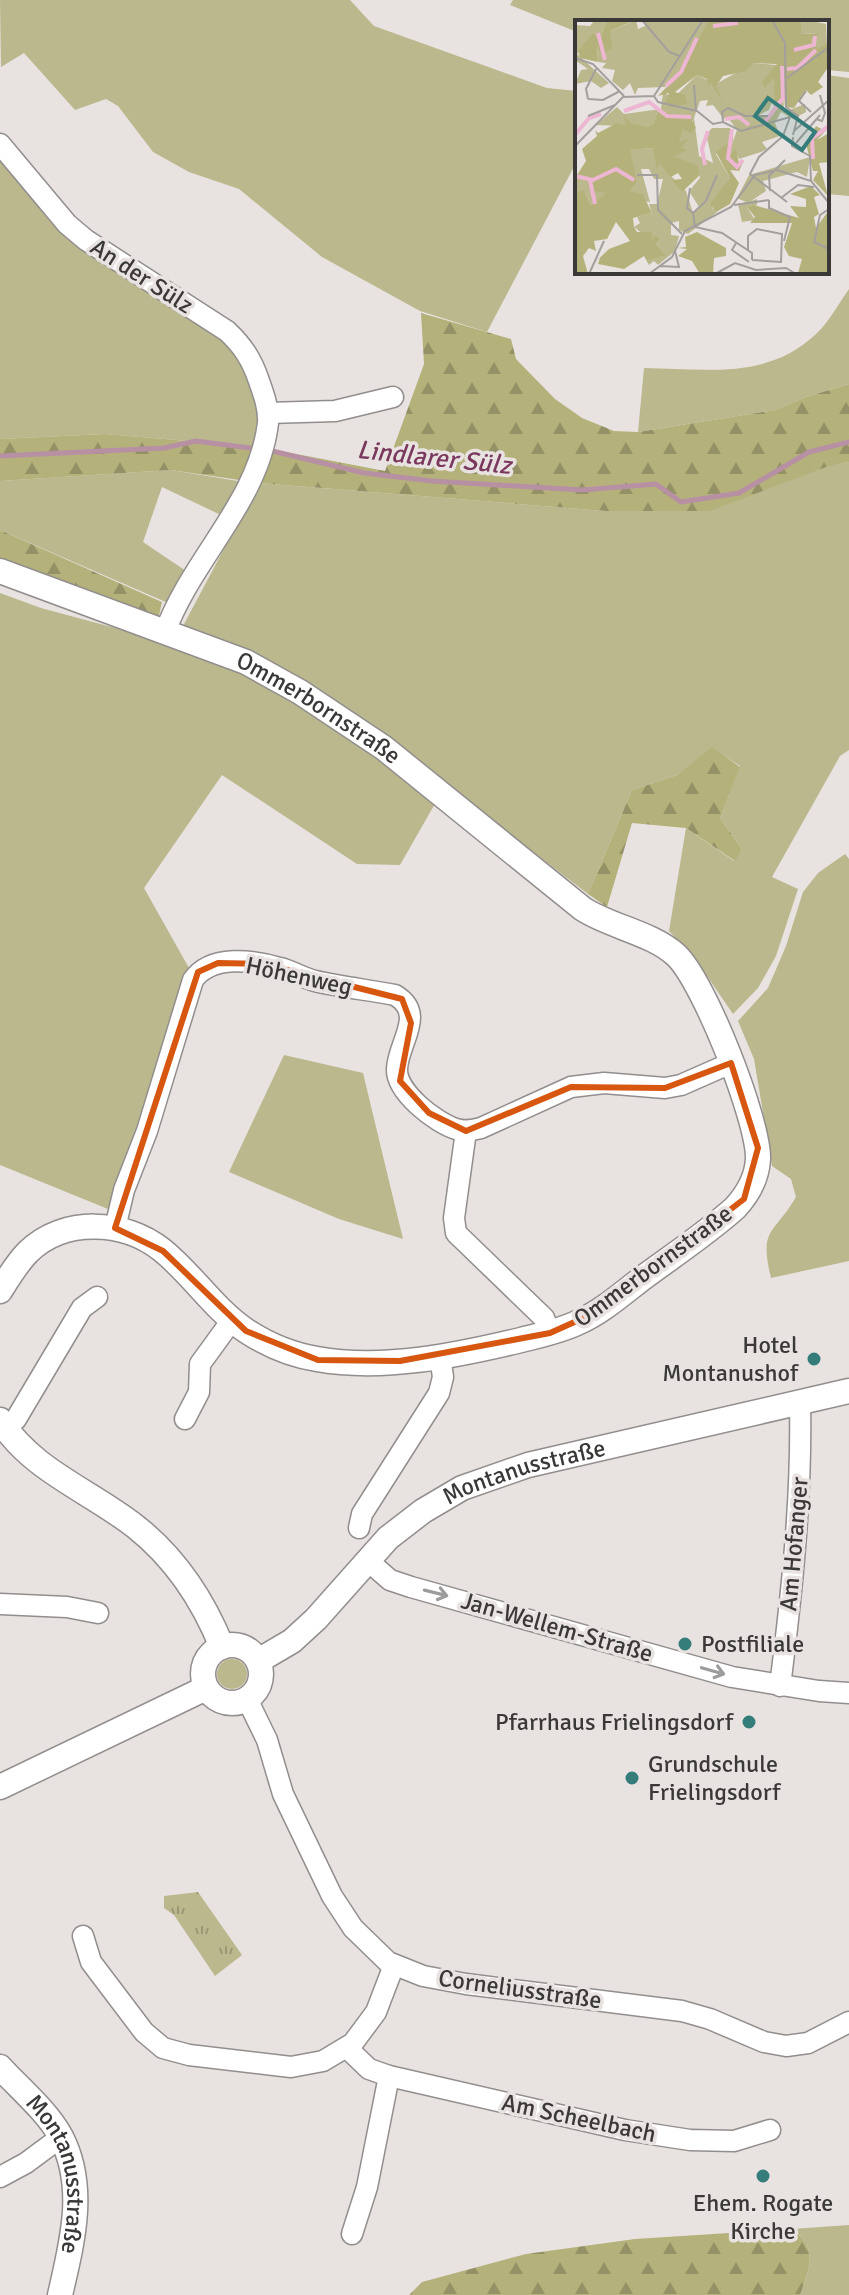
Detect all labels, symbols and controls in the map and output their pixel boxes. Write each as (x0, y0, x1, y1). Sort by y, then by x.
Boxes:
inset map (575, 20, 829, 274)
street label: An der Sülz (85, 232, 199, 320)
water label: Lindlarer Sülz (355, 434, 515, 482)
street label: Ommerbornstraße (233, 645, 407, 771)
street label: Höhenweg (243, 950, 355, 1002)
street label: Ommerbornstraße (568, 1198, 738, 1334)
place label: Hotel Montanushof (662, 1330, 799, 1388)
marker: Hotel Montanushof (805, 1350, 823, 1368)
street label: Montanusstraße (437, 1433, 608, 1511)
street label: Am Hofanger (773, 1476, 815, 1612)
street label: Jan-Wellem-Straße (458, 1585, 656, 1669)
one-way arrow (422, 1587, 448, 1602)
place label: Postfiliale (701, 1629, 804, 1659)
marker: Postfiliale (676, 1635, 694, 1653)
one-way arrow (700, 1664, 726, 1679)
place label: Pfarrhaus Frielingsdorf (495, 1707, 734, 1737)
marker: Pfarrhaus Frielingsdorf (740, 1713, 758, 1731)
place label: Grundschule Frielingsdorf (648, 1749, 781, 1807)
marker: Grundschule Frielingsdorf (623, 1769, 641, 1787)
street label: Corneliusstraße (436, 1963, 604, 2015)
street label: Am Scheelbach (499, 2087, 659, 2149)
street label: Montanusstraße (19, 2088, 90, 2257)
marker: Ehem. Rogate Kirche (754, 2167, 772, 2185)
place label: Ehem. Rogate Kirche (693, 2188, 833, 2246)

